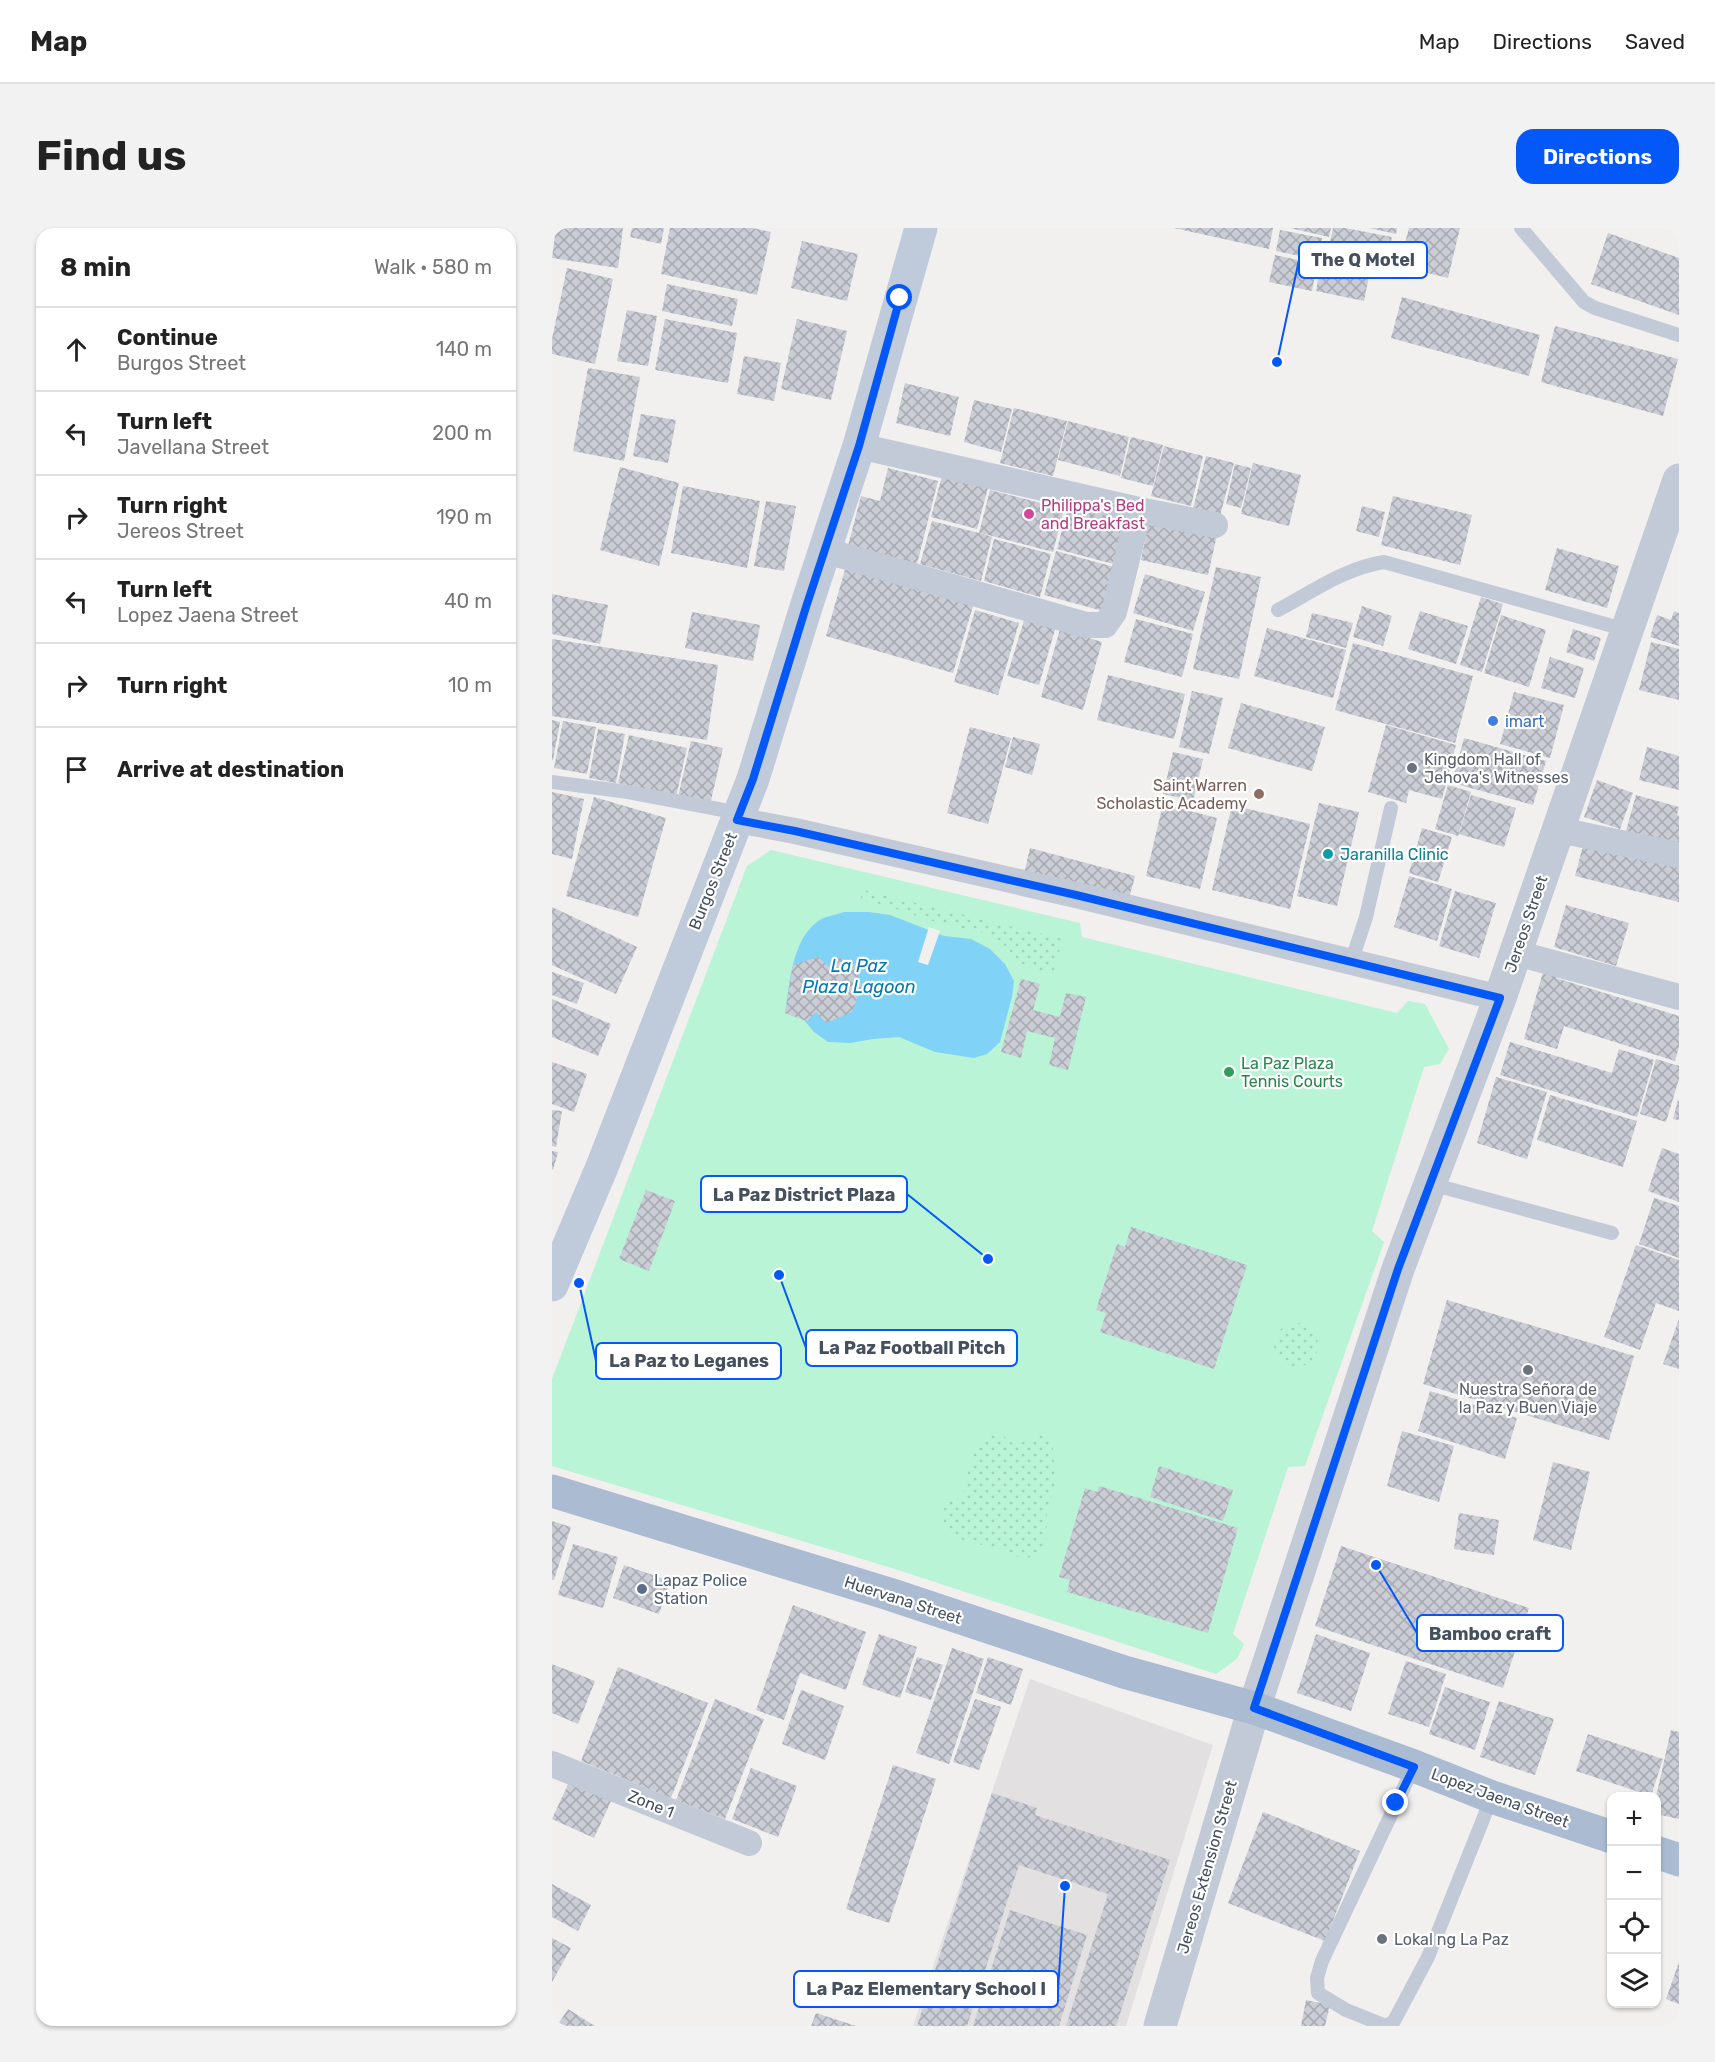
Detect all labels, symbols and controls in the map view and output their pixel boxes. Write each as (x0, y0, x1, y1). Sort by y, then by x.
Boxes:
text: Map (30, 25, 87, 58)
text: Map (1419, 29, 1460, 54)
text: Directions (1493, 29, 1592, 54)
text: Saved (1625, 29, 1685, 54)
button: Directions (1516, 129, 1679, 184)
text: Find us (36, 131, 187, 181)
callout: The Q Motel (1299, 242, 1427, 278)
text: The Q Motel (1311, 249, 1415, 271)
text: 8 min (60, 252, 131, 283)
text: Walk · 580 m (374, 255, 492, 279)
route start (886, 284, 912, 310)
text: Continue (117, 324, 218, 351)
icon: ahead (60, 333, 93, 366)
text: 140 m (436, 337, 492, 361)
text: Burgos Street (117, 351, 246, 375)
text: Turn left (117, 408, 212, 435)
icon: left (60, 417, 93, 450)
text: 200 m (432, 421, 492, 445)
text: Javellana Street (117, 435, 269, 459)
text: Turn right (117, 492, 227, 519)
place label: Philippa's Bed and Breakfast (1041, 496, 1145, 533)
icon: right (60, 501, 93, 534)
text: 190 m (436, 505, 492, 529)
marker: Philippa's Bed and Breakfast (1022, 507, 1036, 521)
text: Jereos Street (117, 519, 244, 543)
text: Turn left (117, 576, 212, 603)
icon: left (60, 585, 93, 618)
text: 40 m (444, 589, 492, 613)
text: Lopez Jaena Street (117, 603, 298, 627)
icon: right (60, 669, 93, 702)
text: Turn right (117, 672, 227, 699)
text: 10 m (448, 673, 492, 697)
place label: imart (1505, 712, 1544, 731)
marker: imart (1486, 714, 1500, 728)
place label: Kingdom Hall of Jehova's Witnesses (1424, 750, 1569, 787)
icon: arrive (60, 753, 93, 786)
text: Arrive at destination (117, 756, 344, 783)
marker: Kingdom Hall of Jehova's Witnesses (1405, 761, 1419, 775)
place label: Saint Warren Scholastic Academy (1096, 776, 1247, 813)
marker: Saint Warren Scholastic Academy (1252, 787, 1266, 801)
street label: Burgos Street (685, 830, 741, 932)
place label: Jaranilla Clinic (1340, 845, 1449, 864)
marker: Jaranilla Clinic (1321, 847, 1335, 861)
street label: Jereos Street (1500, 873, 1552, 975)
water label: La Paz Plaza Lagoon (802, 955, 916, 998)
place label: La Paz Plaza Tennis Courts (1241, 1054, 1343, 1091)
marker: La Paz Plaza Tennis Courts (1222, 1065, 1236, 1079)
callout: La Paz District Plaza (701, 1176, 907, 1212)
text: La Paz District Plaza (713, 1184, 895, 1206)
callout: La Paz Football Pitch (806, 1330, 1017, 1366)
text: La Paz Football Pitch (818, 1337, 1006, 1359)
callout: La Paz to Leganes (596, 1343, 781, 1379)
text: La Paz to Leganes (609, 1350, 769, 1372)
marker: Nuestra Señora de la Paz y Buen Viaje (1521, 1363, 1535, 1377)
place label: Nuestra Señora de la Paz y Buen Viaje (1459, 1380, 1597, 1417)
place label: Lapaz Police Station (654, 1571, 747, 1608)
street label: Huervana Street (842, 1572, 964, 1628)
marker: Lapaz Police Station (635, 1582, 649, 1596)
callout: Bamboo craft (1417, 1615, 1563, 1651)
text: Bamboo craft (1429, 1623, 1551, 1645)
street label: Lopez Jaena Street (1429, 1764, 1571, 1832)
street label: Jereos Extension Street (1173, 1778, 1241, 1956)
street label: Zone 1 (625, 1786, 677, 1822)
route end (1382, 1789, 1408, 1815)
map controls (1607, 1792, 1661, 2008)
button: + (1607, 1792, 1661, 1846)
button: − (1607, 1846, 1661, 1900)
button: locate (1607, 1900, 1661, 1954)
place label: Lokal ng La Paz (1394, 1930, 1509, 1949)
marker: Lokal ng La Paz (1375, 1932, 1389, 1946)
button: layers (1607, 1954, 1661, 2008)
callout: La Paz Elementary School I (794, 1971, 1058, 2007)
text: La Paz Elementary School I (806, 1978, 1046, 2000)

